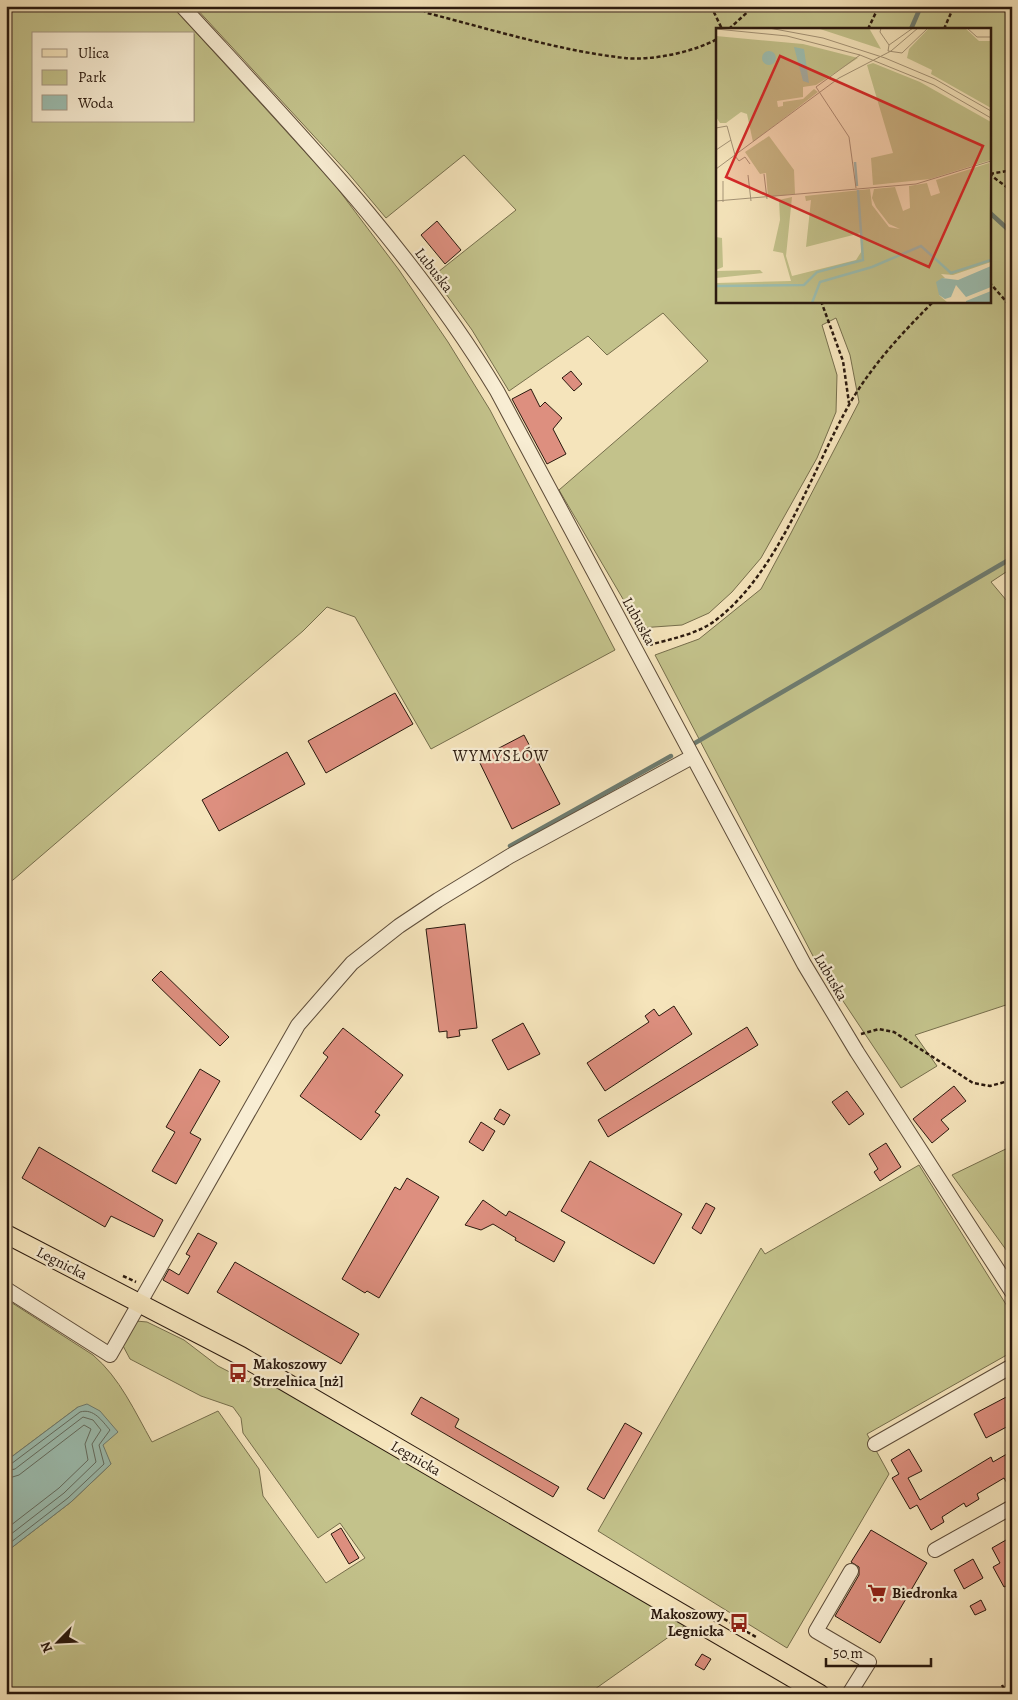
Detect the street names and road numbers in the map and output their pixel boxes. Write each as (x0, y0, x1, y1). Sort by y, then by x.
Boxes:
street label: Lubuska (410, 243, 458, 297)
street label: Lubuska (618, 594, 660, 648)
street label: Lubuska (809, 950, 853, 1004)
street label: Legnicka (33, 1242, 91, 1284)
street label: Legnicka (387, 1436, 445, 1480)

